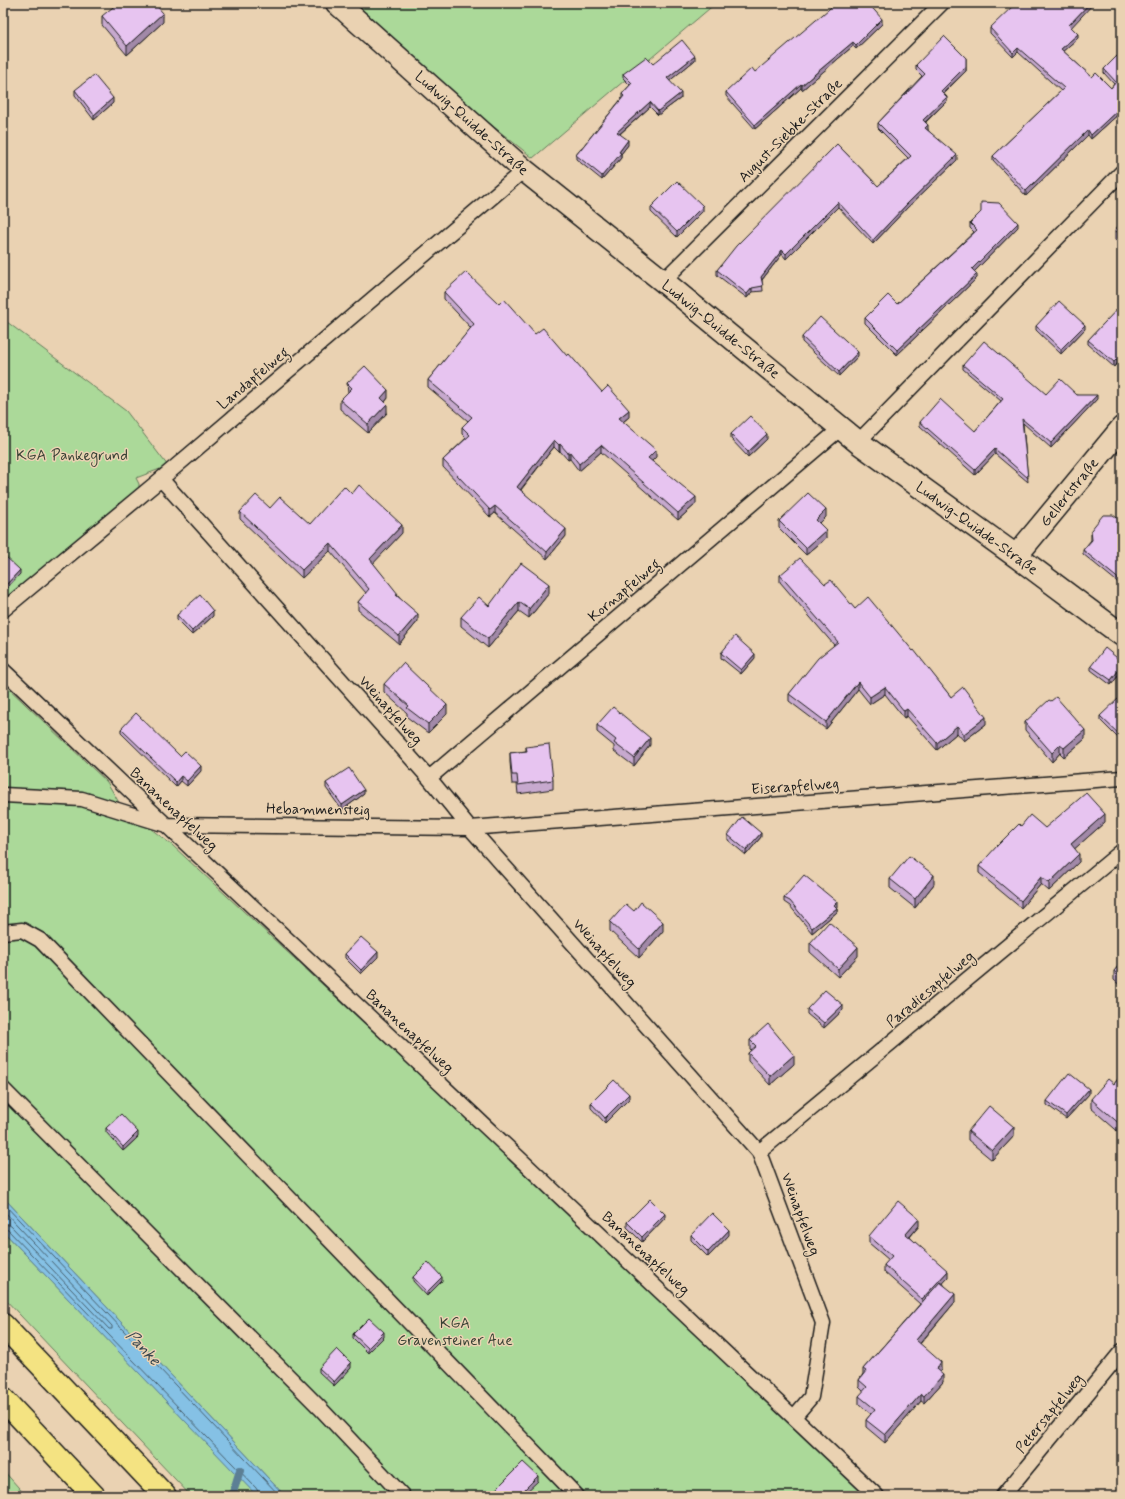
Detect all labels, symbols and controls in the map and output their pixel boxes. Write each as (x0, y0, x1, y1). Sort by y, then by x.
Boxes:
street label: Ludwig-Quidde-Straße (410, 67, 533, 180)
street label: August-Siebke-Straße (734, 74, 847, 187)
street label: Ludwig-Quidde-Straße (657, 276, 784, 384)
street label: Landapfelweg (214, 343, 294, 415)
park label: KGA Pankegrund (16, 446, 128, 467)
street label: Gellertstraße (1036, 454, 1104, 531)
street label: Ludwig-Quidde-Straße (911, 478, 1042, 580)
street label: Kornapfelweg (584, 555, 666, 628)
street label: Weinapfelweg (353, 672, 427, 750)
street label: Bananenapfelweg (124, 764, 222, 857)
street label: Eiserapfelweg (750, 774, 840, 800)
street label: Hebammensteig (266, 799, 370, 821)
street label: Weinapfelweg (567, 915, 641, 993)
street label: Paradiesapfelweg (882, 947, 980, 1033)
street label: Bananenapfelweg (360, 986, 458, 1079)
street label: Weinapfelweg (775, 1170, 824, 1259)
street label: Bananenapfelweg (596, 1208, 694, 1301)
park label: KGA Gravensteiner Aue (397, 1314, 513, 1351)
water label: Panke (121, 1326, 165, 1371)
street label: Petersapfelweg (1011, 1370, 1089, 1458)

